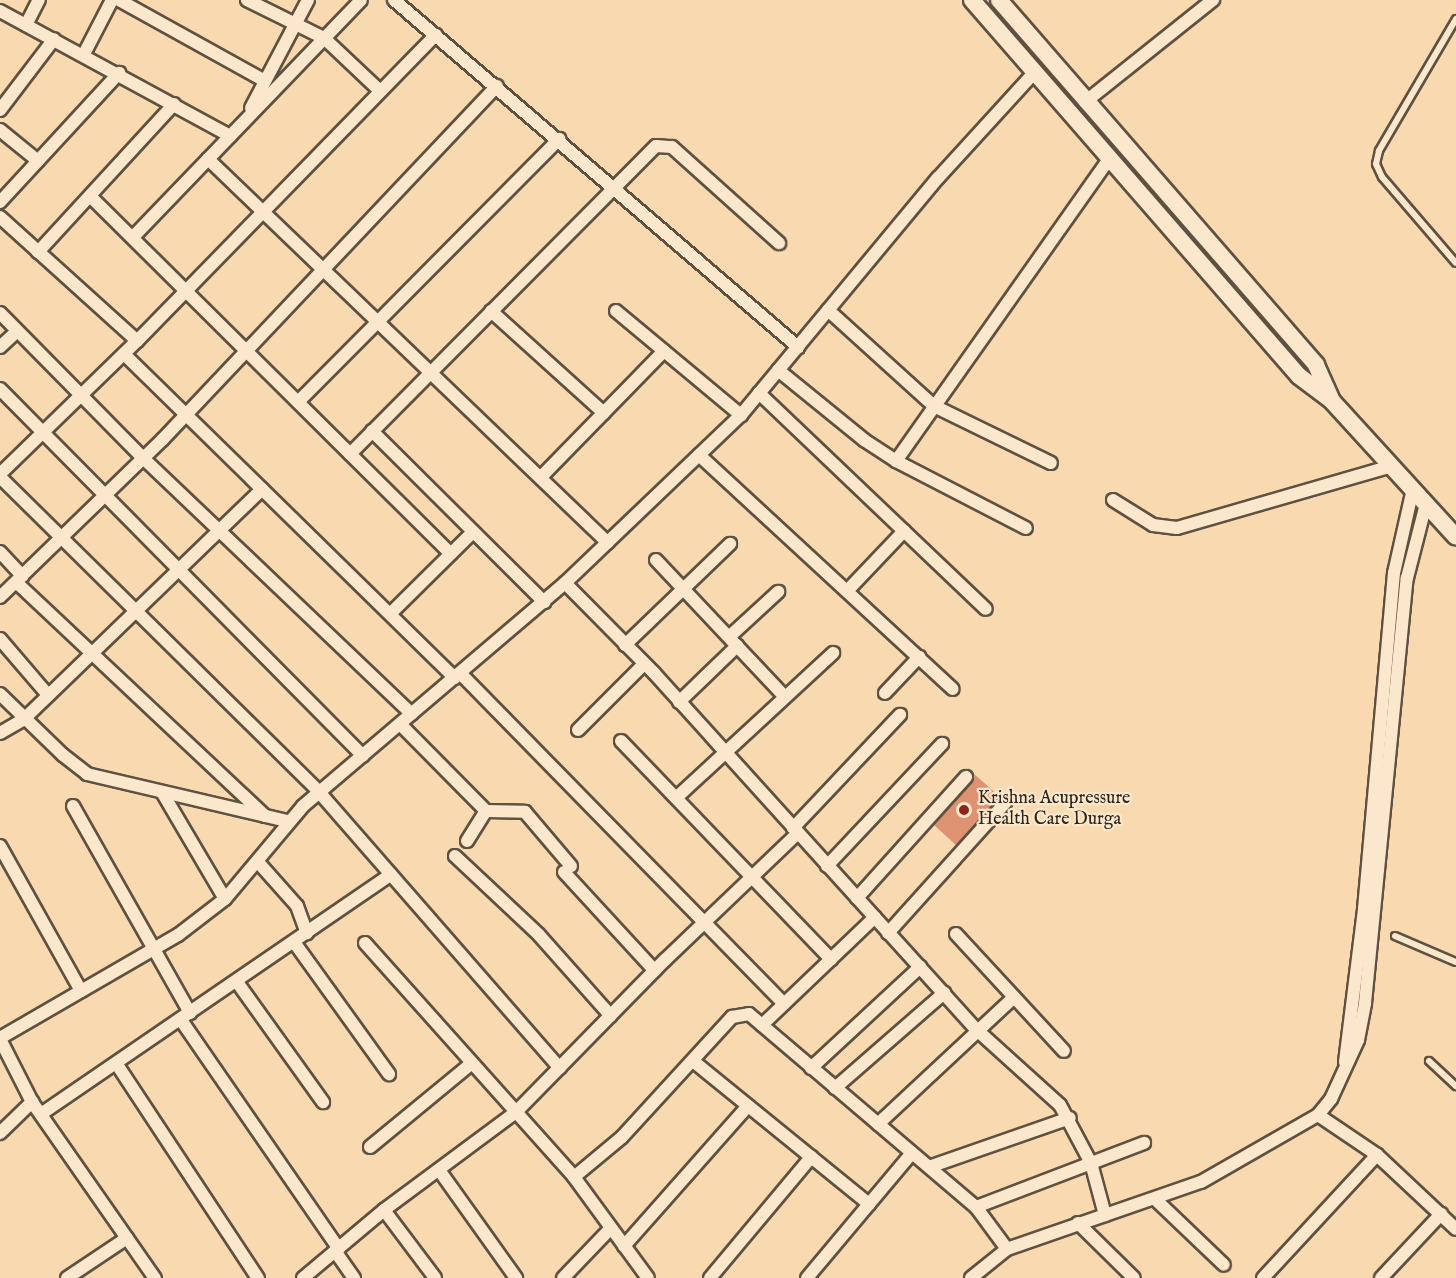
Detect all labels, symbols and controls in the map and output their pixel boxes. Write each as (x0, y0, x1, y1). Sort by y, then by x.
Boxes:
place label: Krishna Acupressure Health Care Durga (978, 789, 1130, 832)
marker: Krishna Acupressure Health Care Durga (955, 801, 973, 819)

